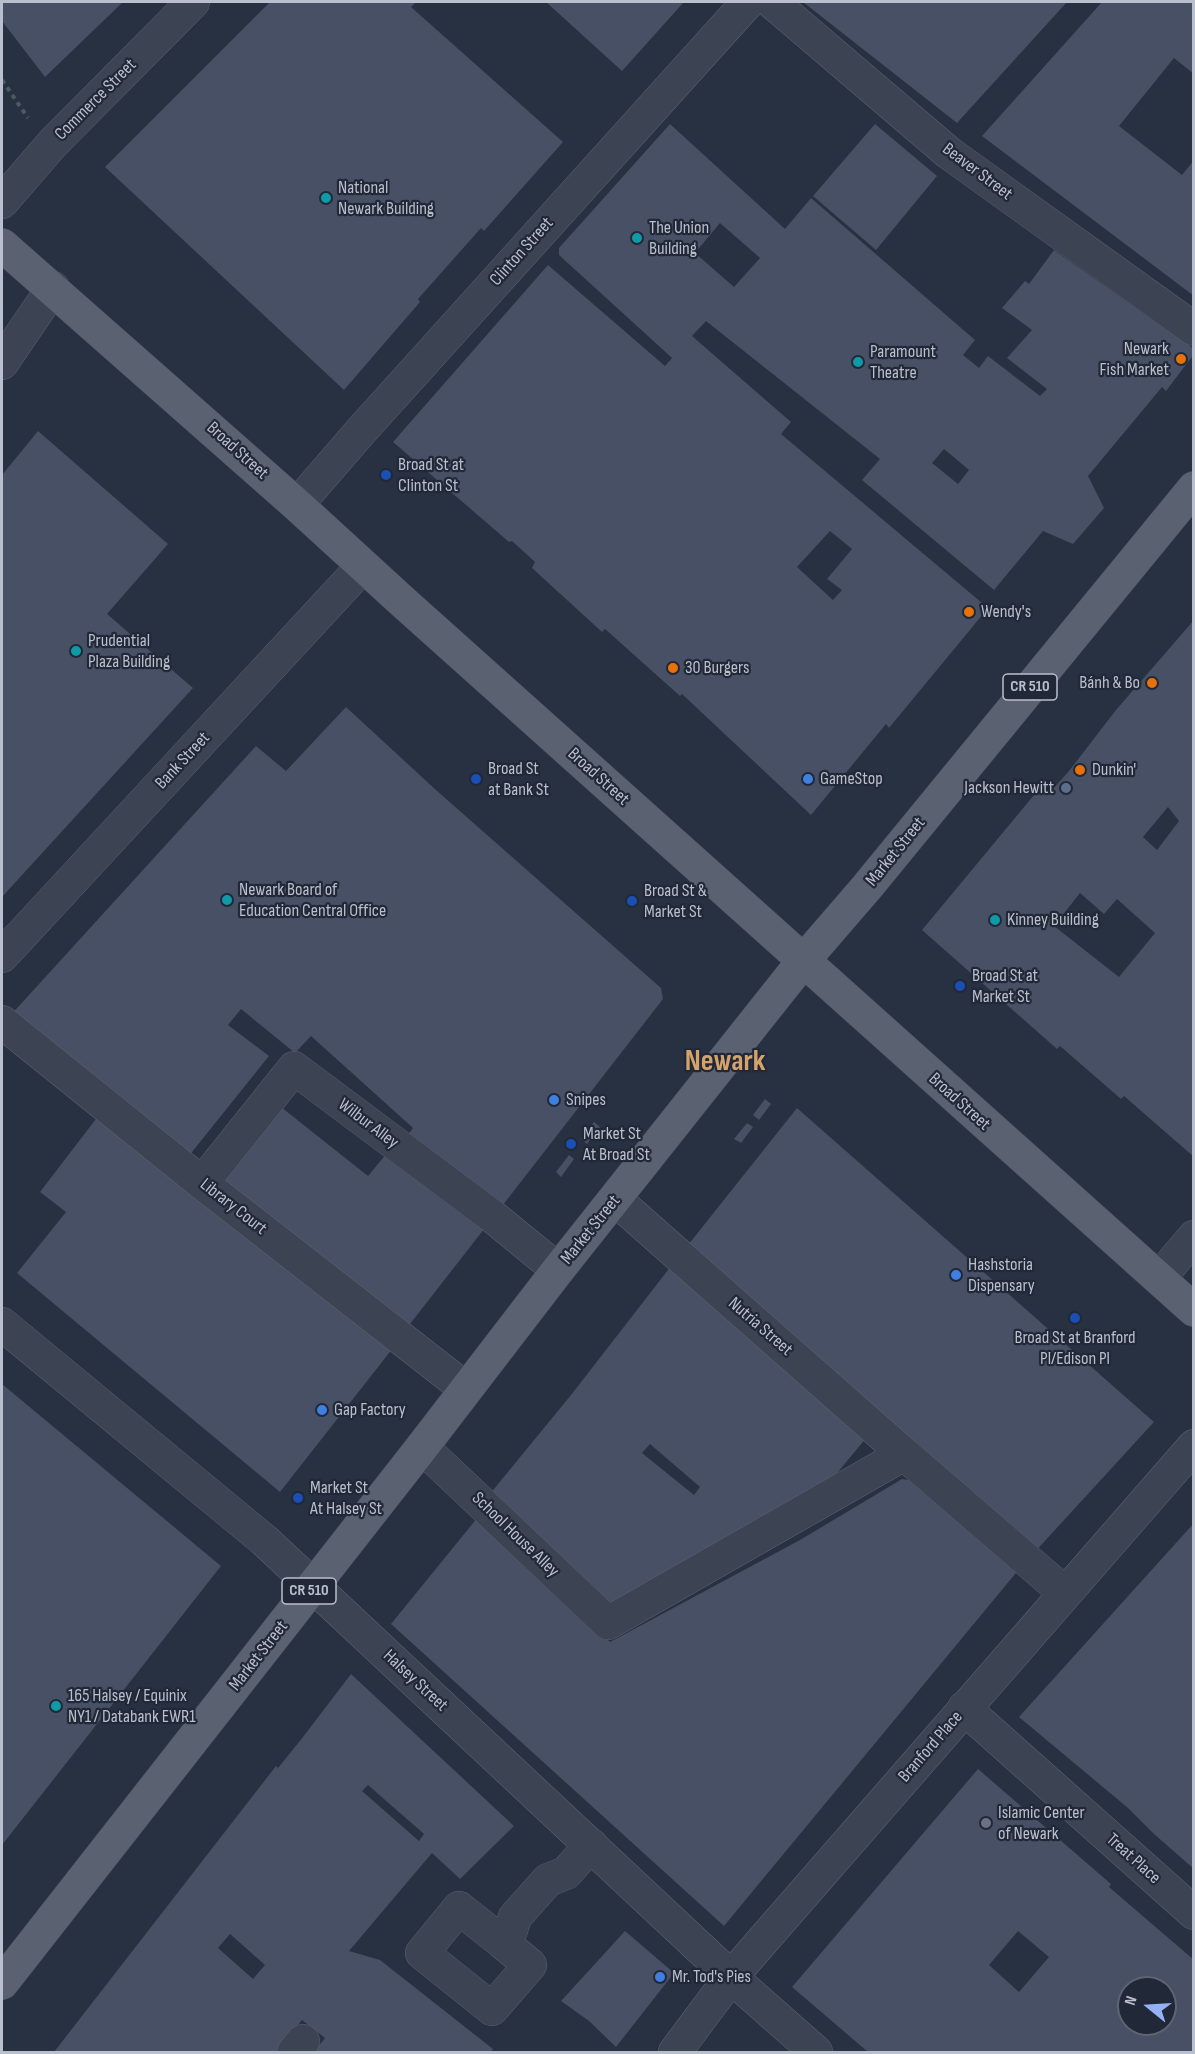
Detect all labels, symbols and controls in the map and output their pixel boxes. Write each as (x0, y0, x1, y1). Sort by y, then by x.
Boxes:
street label: Commerce Street (51, 55, 141, 145)
street label: Beaver Street (938, 139, 1016, 205)
place label: National Newark Building (338, 177, 434, 219)
marker: National Newark Building (319, 191, 333, 205)
street label: Clinton Street (486, 213, 558, 291)
place label: The Union Building (649, 217, 709, 260)
marker: The Union Building (630, 231, 644, 245)
place label: Newark Fish Market (1099, 338, 1169, 380)
place label: Paramount Theatre (870, 341, 936, 384)
marker: Newark Fish Market (1174, 352, 1188, 366)
marker: Paramount Theatre (851, 355, 865, 369)
street label: Broad Street (202, 418, 272, 484)
place label: Broad St at Clinton St (398, 454, 464, 496)
marker: Broad St at Clinton St (379, 468, 393, 482)
place label: Wendy's (981, 601, 1031, 623)
marker: Wendy's (962, 605, 976, 619)
place label: Prudential Plaza Building (88, 630, 170, 672)
marker: Prudential Plaza Building (69, 644, 83, 658)
place label: 30 Burgers (685, 657, 749, 679)
marker: 30 Burgers (666, 661, 680, 675)
place label: Bánh & Bo (1079, 672, 1140, 694)
road number: CR 510 (1003, 674, 1057, 700)
marker: Bánh & Bo (1145, 676, 1159, 690)
street label: Bank Street (151, 728, 215, 794)
street label: Broad Street (563, 744, 633, 810)
place label: Broad St at Bank St (488, 758, 549, 800)
place label: Dunkin' (1092, 759, 1136, 781)
marker: Dunkin' (1073, 763, 1087, 777)
place label: GameStop (820, 768, 883, 790)
marker: Broad St at Bank St (469, 772, 483, 786)
marker: GameStop (801, 772, 815, 786)
place label: Jackson Hewitt (964, 777, 1054, 799)
marker: Jackson Hewitt (1059, 781, 1073, 795)
street label: Market Street (862, 813, 930, 891)
place label: Newark Board of Education Central Office (239, 879, 386, 922)
place label: Broad St & Market St (644, 880, 707, 922)
marker: Newark Board of Education Central Office (220, 893, 234, 907)
marker: Broad St & Market St (625, 894, 639, 908)
place label: Kinney Building (1007, 909, 1099, 931)
marker: Kinney Building (988, 913, 1002, 927)
place label: Broad St at Market St (972, 965, 1038, 1008)
marker: Broad St at Market St (953, 979, 967, 993)
district label: Newark (685, 1044, 765, 1080)
street label: Broad Street (924, 1069, 994, 1135)
place label: Snipes (566, 1089, 606, 1111)
marker: Snipes (547, 1093, 561, 1107)
street label: Wilbur Alley (333, 1094, 403, 1154)
place label: Market St At Broad St (583, 1123, 650, 1166)
marker: Market St At Broad St (564, 1137, 578, 1151)
street label: Library Court (195, 1174, 271, 1240)
street label: Market Street (557, 1191, 625, 1269)
place label: Hashstoria Dispensary (968, 1254, 1035, 1296)
marker: Hashstoria Dispensary (949, 1268, 963, 1282)
street label: Nutria Street (723, 1293, 797, 1361)
marker: Broad St at Branford Pl/Edison Pl (1068, 1311, 1082, 1325)
place label: Broad St at Branford Pl/Edison Pl (1014, 1327, 1136, 1370)
place label: Gap Factory (334, 1399, 406, 1421)
marker: Gap Factory (315, 1403, 329, 1417)
place label: Market St At Halsey St (310, 1477, 382, 1520)
street label: School House Alley (467, 1488, 563, 1582)
marker: Market St At Halsey St (291, 1491, 305, 1505)
road number: CR 510 (282, 1578, 336, 1604)
street label: Market Street (225, 1617, 293, 1695)
street label: Halsey Street (378, 1646, 452, 1716)
place label: 165 Halsey / Equinix NY1 / Databank EWR1 (68, 1685, 196, 1728)
marker: 165 Halsey / Equinix NY1 / Databank EWR1 (49, 1699, 63, 1713)
street label: Branford Place (894, 1707, 968, 1787)
place label: Islamic Center of Newark (998, 1802, 1085, 1844)
marker: Islamic Center of Newark (979, 1816, 993, 1830)
street label: Treat Place (1101, 1829, 1165, 1889)
place label: Mr. Tod's Pies (672, 1966, 751, 1988)
marker: Mr. Tod's Pies (653, 1970, 667, 1984)
north arrow (1117, 1976, 1177, 2036)
text: N (1121, 1994, 1142, 2008)

